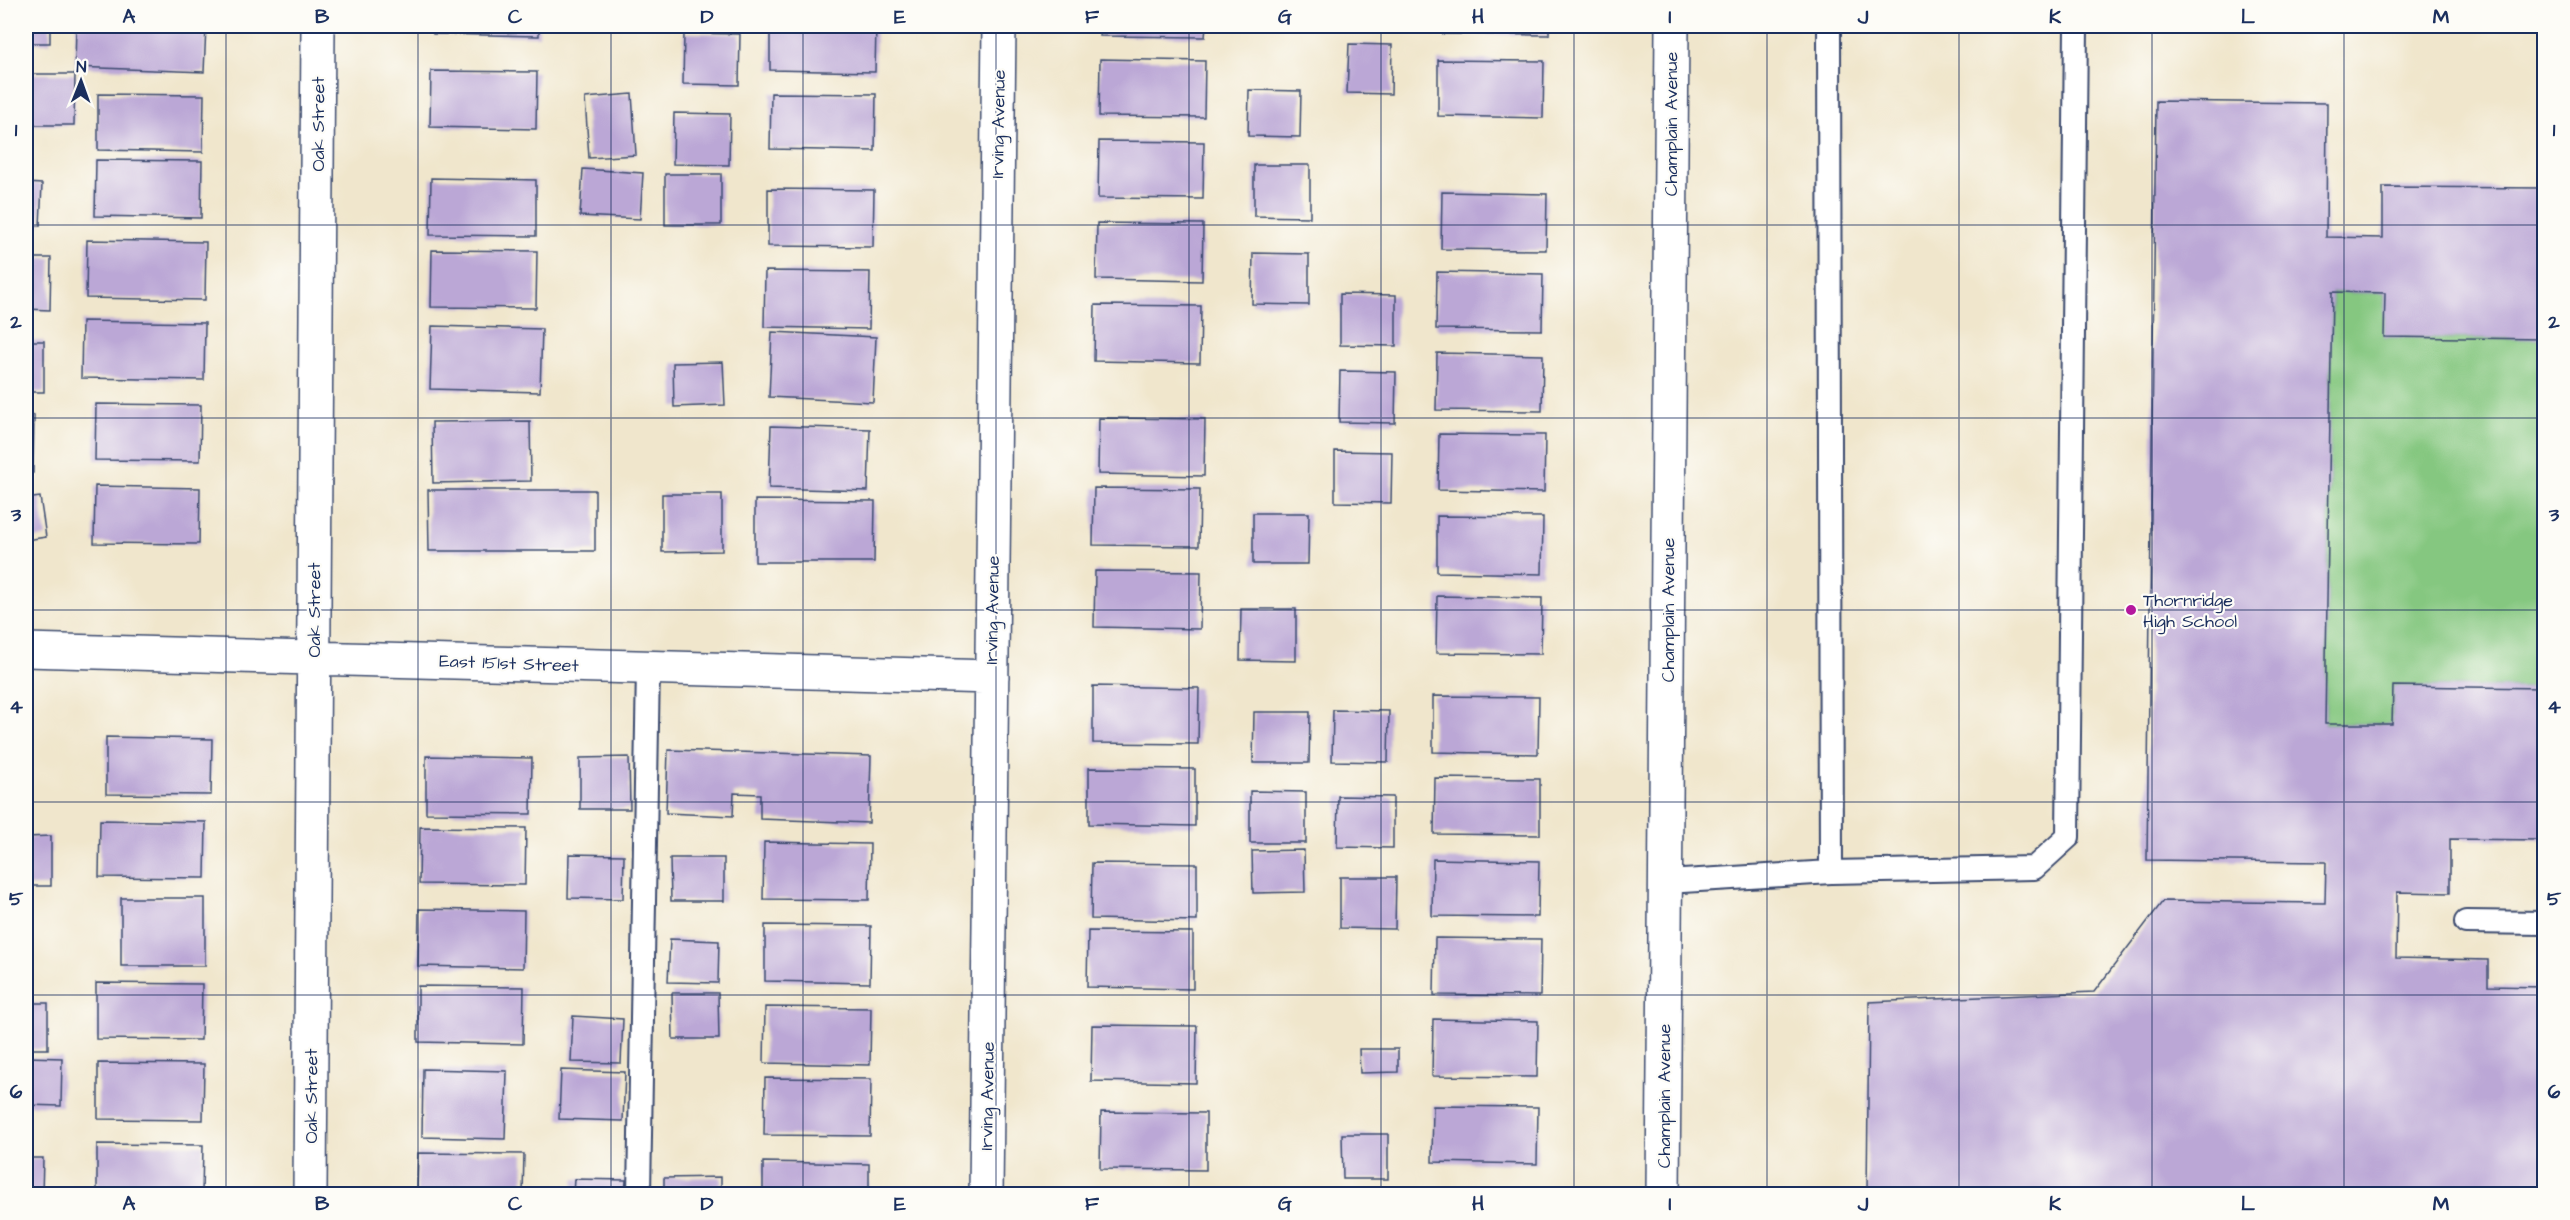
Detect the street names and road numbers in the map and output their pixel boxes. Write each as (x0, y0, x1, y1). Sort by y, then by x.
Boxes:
street label: Champlain Avenue (1659, 52, 1684, 196)
street label: Irving Avenue (985, 69, 1013, 179)
street label: Oak Street (306, 76, 331, 172)
street label: Champlain Avenue (1656, 538, 1681, 682)
street label: Irving Avenue (979, 555, 1007, 665)
street label: Oak Street (302, 562, 327, 658)
street label: East 151st Street (439, 649, 580, 678)
street label: Champlain Avenue (1652, 1024, 1677, 1168)
street label: Irving Avenue (974, 1041, 1002, 1151)
street label: Oak Street (299, 1048, 324, 1144)

